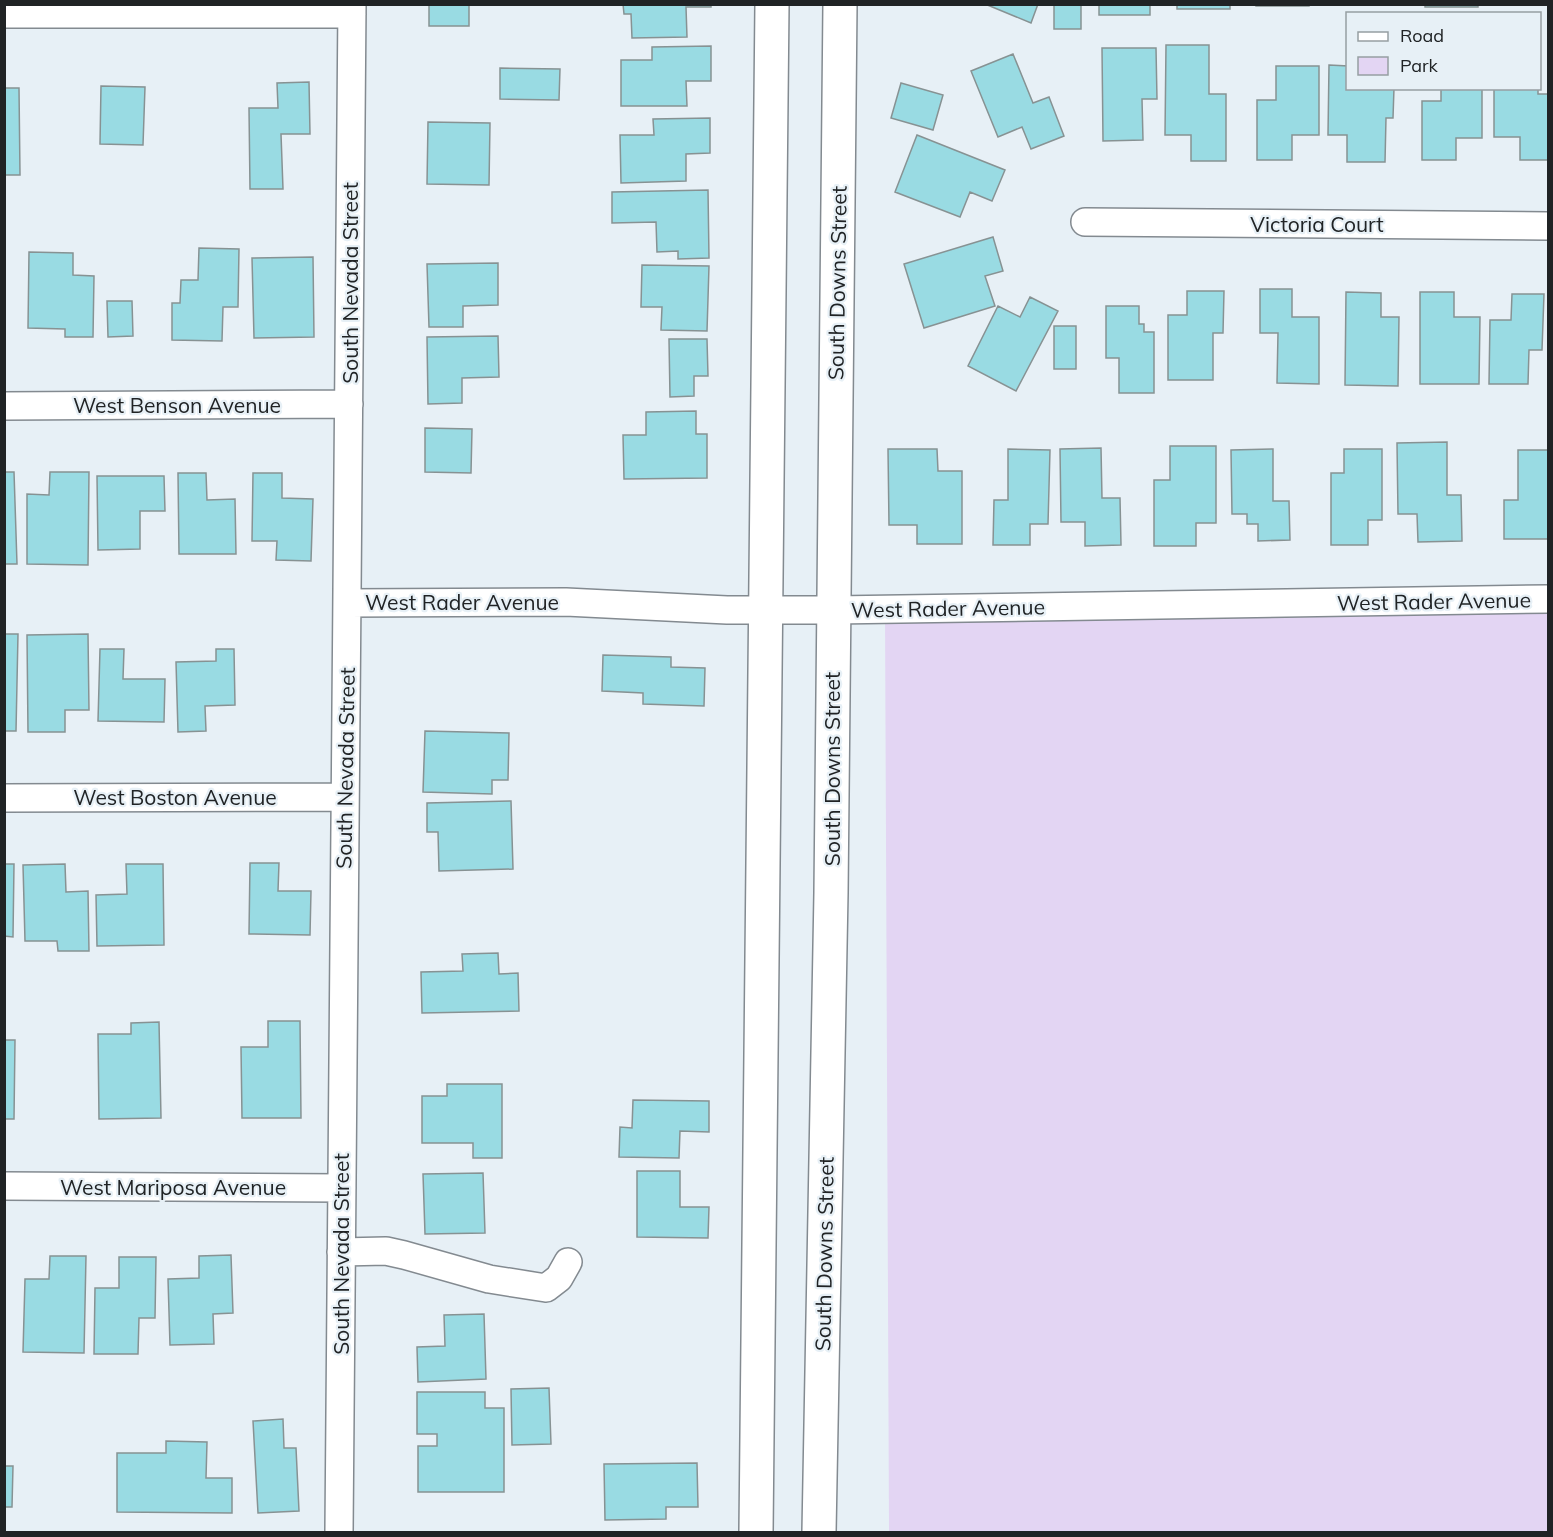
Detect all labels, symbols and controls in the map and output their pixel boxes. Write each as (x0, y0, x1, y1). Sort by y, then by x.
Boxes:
legend (1346, 12, 1541, 90)
text: Road (1400, 24, 1444, 47)
text: Park (1400, 54, 1439, 77)
street label: South Nevada Street (337, 182, 363, 384)
street label: South Downs Street (822, 186, 852, 380)
street label: Victoria Court (1250, 211, 1384, 237)
street label: West Benson Avenue (73, 392, 281, 418)
street label: West Rader Avenue (1337, 586, 1531, 616)
street label: West Rader Avenue (365, 589, 559, 615)
street label: West Rader Avenue (851, 593, 1045, 623)
street label: South Nevada Street (330, 667, 360, 869)
street label: South Downs Street (819, 672, 845, 866)
street label: West Boston Avenue (73, 784, 277, 810)
street label: South Nevada Street (328, 1153, 354, 1355)
street label: South Downs Street (809, 1157, 839, 1351)
street label: West Mariposa Avenue (60, 1174, 286, 1200)

